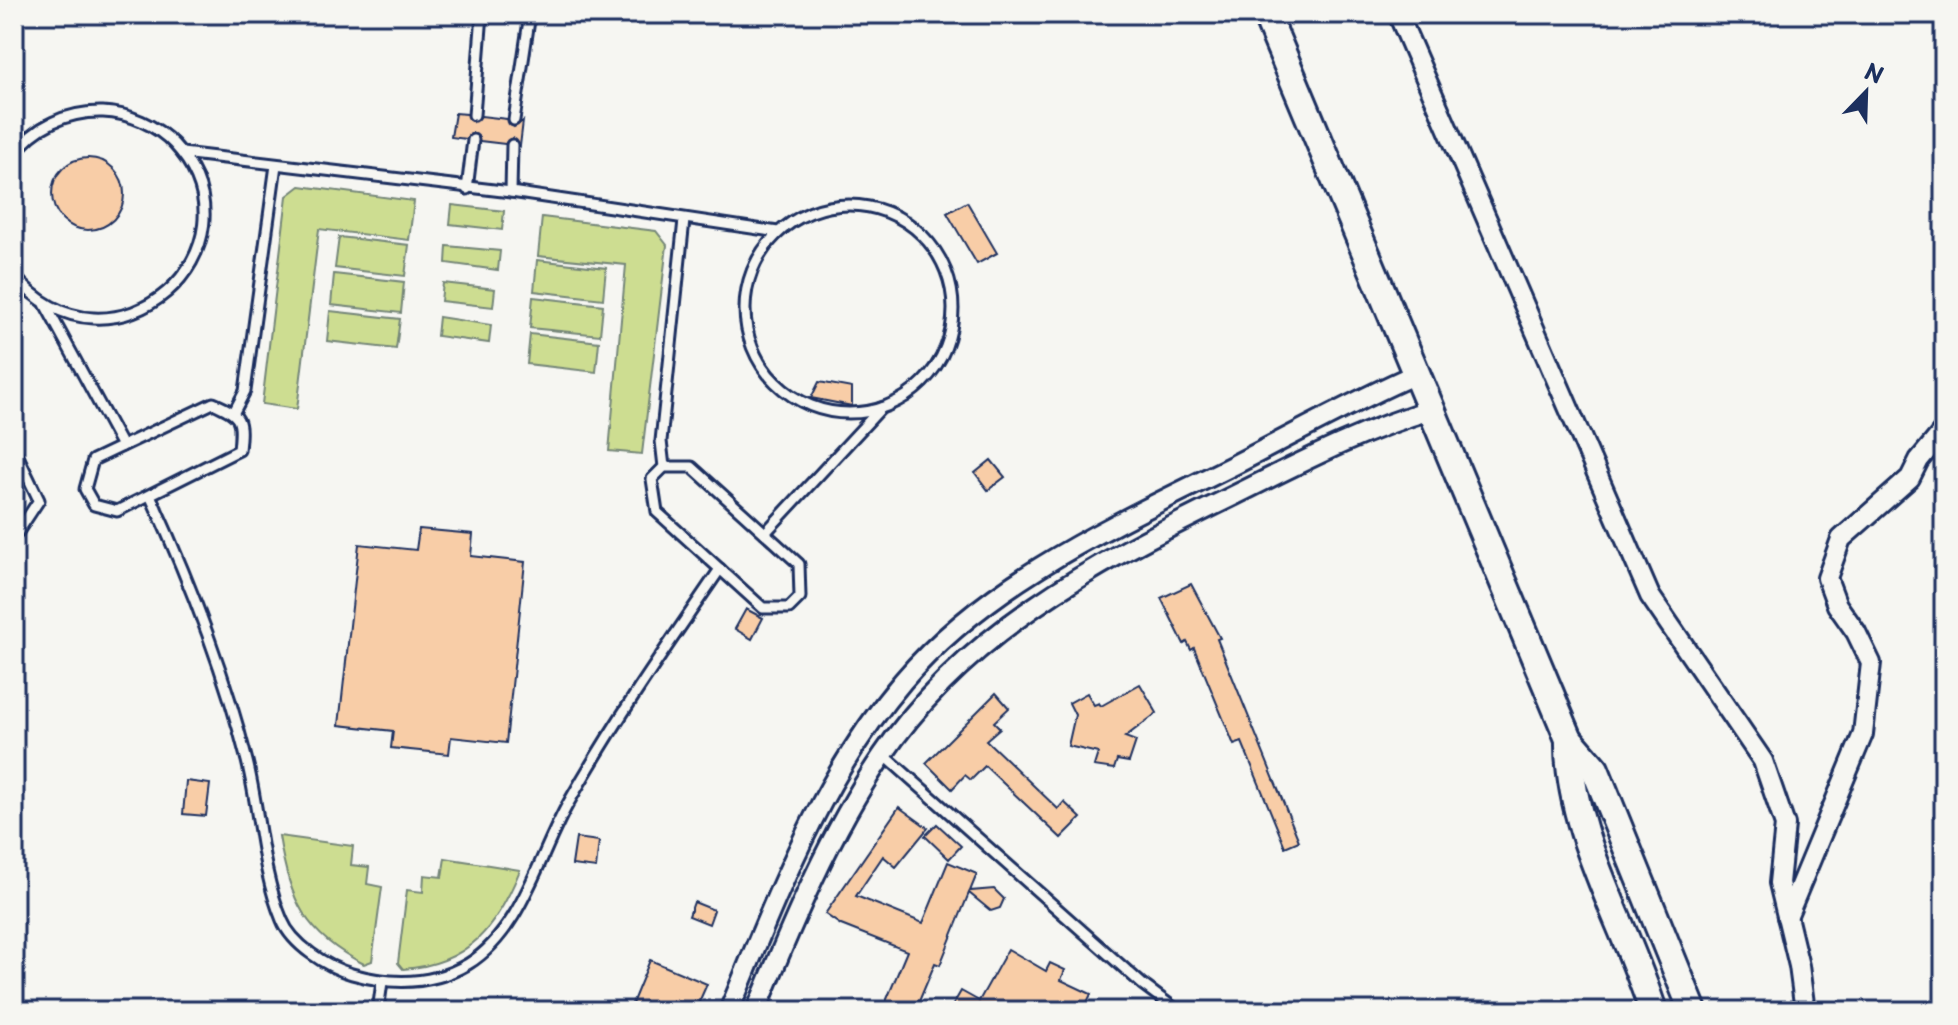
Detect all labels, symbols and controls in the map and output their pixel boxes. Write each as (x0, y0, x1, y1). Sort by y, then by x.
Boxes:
north arrow (1826, 52, 1906, 132)
text: N (1860, 54, 1889, 91)

